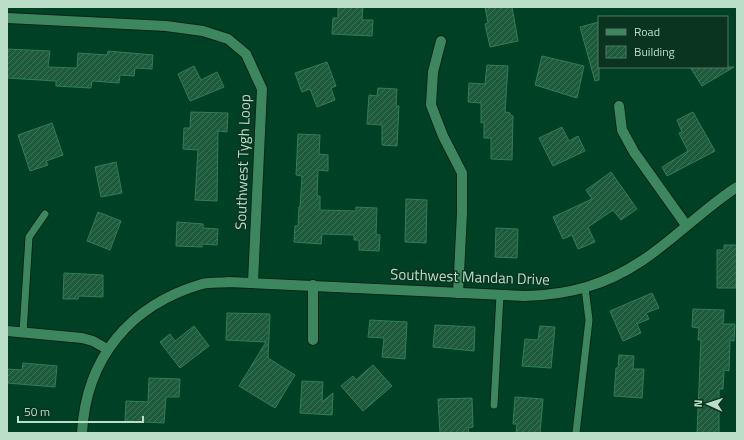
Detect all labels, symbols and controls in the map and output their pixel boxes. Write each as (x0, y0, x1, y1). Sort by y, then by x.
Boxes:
legend (598, 16, 728, 68)
text: Road (634, 22, 660, 41)
text: Building (634, 42, 675, 61)
street label: Southwest Tygh Loop (229, 94, 256, 230)
street label: Southwest Mandan Drive (390, 262, 550, 291)
north arrow (688, 384, 728, 424)
scale bar (18, 398, 143, 424)
text: N (690, 399, 706, 408)
text: 50 m (24, 402, 50, 421)

